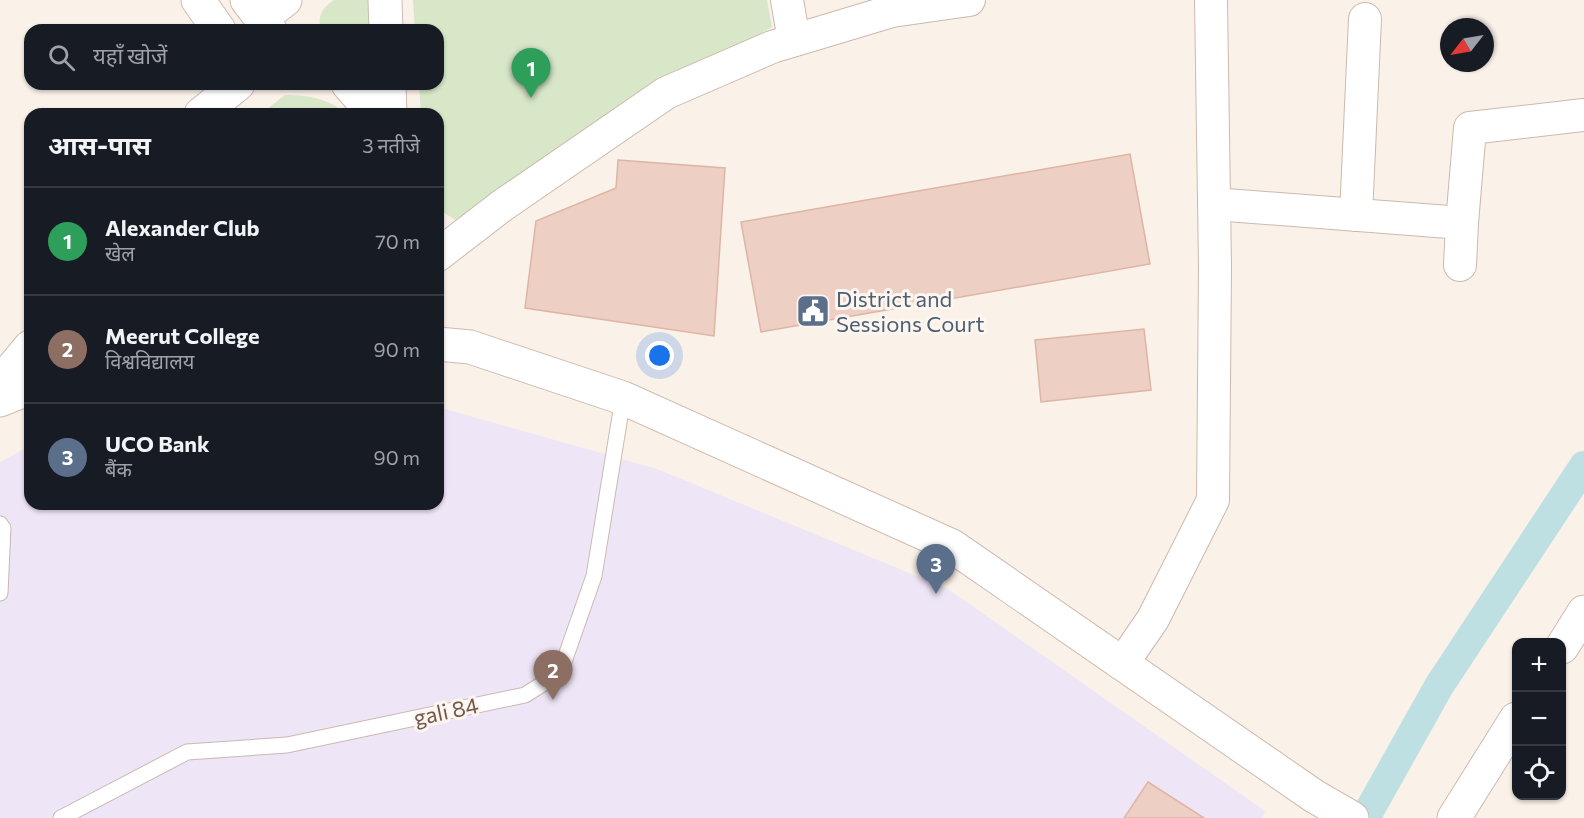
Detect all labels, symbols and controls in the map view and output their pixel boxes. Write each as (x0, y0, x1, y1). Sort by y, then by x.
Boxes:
north arrow (1440, 18, 1494, 72)
search box (24, 24, 444, 90)
icon: search (45, 41, 78, 74)
text: यहाँ खोजें (93, 42, 167, 69)
pin: 1 (512, 48, 550, 98)
text: आस-पास (48, 129, 151, 160)
text: 3 नतीजे (362, 133, 420, 157)
text: Alexander Club (105, 214, 260, 241)
text: 1 (63, 229, 72, 253)
text: 70 m (375, 229, 420, 253)
text: खेल (105, 241, 135, 265)
place label: District and Sessions Court (836, 285, 984, 337)
public building icon: District and Sessions Court (795, 293, 831, 329)
text: Meerut College (105, 322, 260, 349)
text: 2 (62, 337, 73, 361)
text: 90 m (374, 337, 420, 361)
your location (645, 341, 674, 370)
text: विश्वविद्यालय (105, 349, 194, 373)
text: UCO Bank (105, 430, 210, 457)
text: 3 (62, 445, 73, 469)
text: 90 m (374, 445, 420, 469)
text: बैंक (105, 457, 132, 481)
pin: 3 (916, 544, 956, 594)
map controls (1512, 638, 1566, 800)
button: + (1512, 638, 1566, 692)
pin: 2 (534, 650, 572, 700)
street label: gali 84 (411, 691, 481, 731)
button: − (1512, 692, 1566, 746)
button: locate (1512, 746, 1566, 800)

